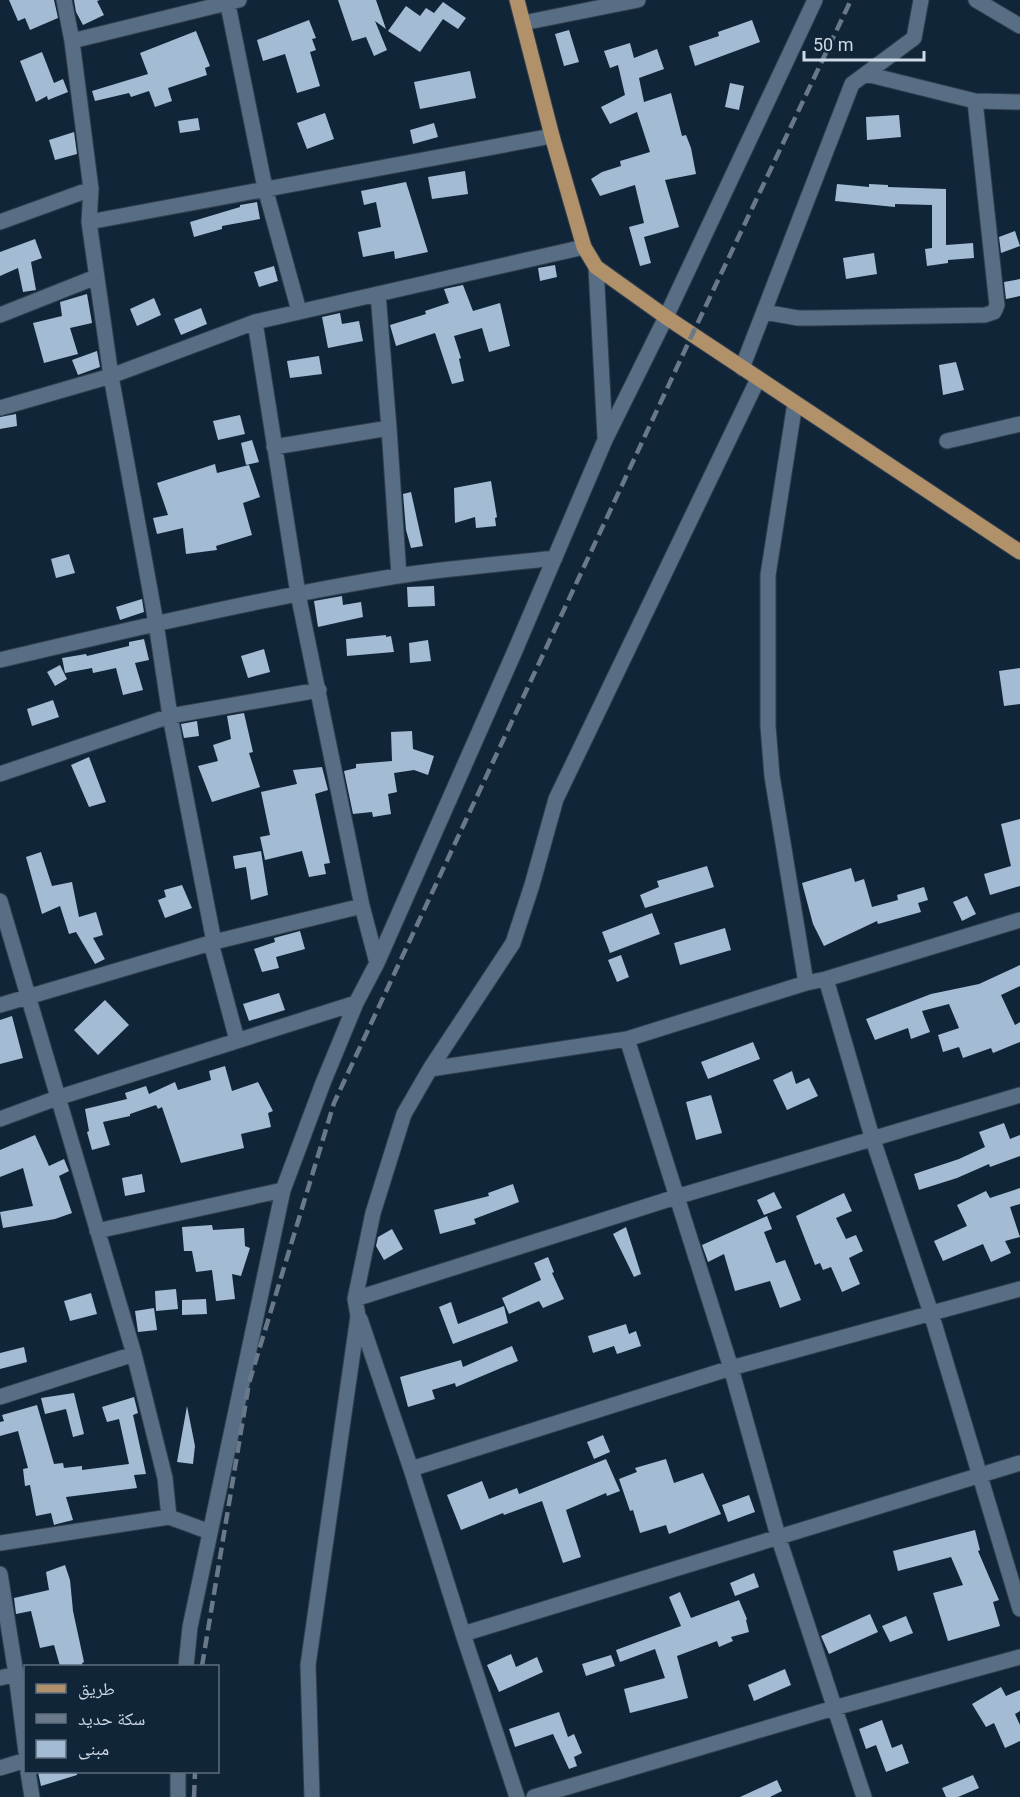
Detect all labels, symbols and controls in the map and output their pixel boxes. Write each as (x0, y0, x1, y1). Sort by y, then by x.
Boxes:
scale bar (804, 24, 924, 62)
text: 50 m (813, 34, 853, 55)
legend (24, 1665, 219, 1773)
text: طريق (78, 1678, 115, 1700)
text: سكة حديد (78, 1708, 145, 1729)
text: مبنى (78, 1738, 109, 1760)

